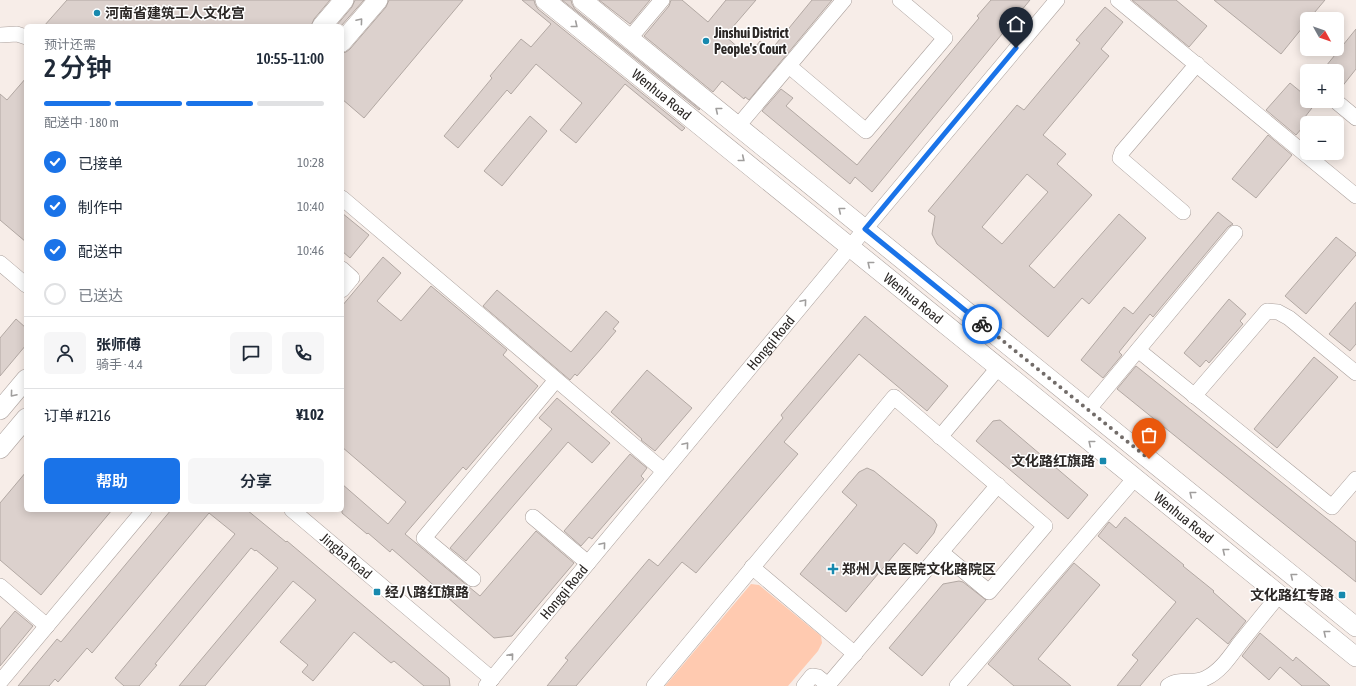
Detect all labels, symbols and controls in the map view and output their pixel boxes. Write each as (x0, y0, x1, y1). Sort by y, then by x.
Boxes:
place label: 河南省建筑工人文化宫 (105, 5, 245, 21)
pin (999, 7.0, 1033, 48)
marker: 河南省建筑工人文化宫 (92, 8, 102, 18)
north arrow (1300, 12, 1344, 56)
map controls (1300, 12, 1344, 160)
icon: home (1005, 13, 1027, 35)
one-way arrow (355, 18, 362, 26)
one-way arrow (571, 20, 578, 27)
place label: Jinshui District People's Court (713, 25, 789, 57)
marker: Jinshui District People's Court (701, 36, 711, 46)
text: 预计还需 (44, 37, 96, 52)
text: 10:55–11:00 (256, 50, 324, 67)
text: 2 分钟 (44, 53, 112, 83)
button: + (1300, 64, 1344, 108)
street label: Wenhua Road (629, 66, 694, 123)
one-way arrow (716, 108, 723, 115)
text: 配送中 · 180 m (44, 115, 119, 130)
button: − (1300, 116, 1344, 160)
icon: check (44, 151, 66, 173)
text: 已接单 (78, 155, 123, 172)
text: 10:28 (297, 155, 324, 170)
one-way arrow (737, 155, 744, 162)
icon: check (44, 195, 66, 217)
text: 制作中 (78, 199, 123, 216)
text: 10:40 (297, 199, 324, 214)
one-way arrow (838, 207, 846, 214)
icon: check (44, 239, 66, 261)
text: 配送中 (78, 243, 123, 260)
text: 10:46 (297, 243, 324, 258)
one-way arrow (868, 261, 875, 268)
street label: Wenhua Road (880, 270, 946, 327)
text: 已送达 (78, 287, 123, 304)
one-way arrow (800, 299, 807, 306)
courier (962, 304, 1002, 344)
street label: Hongqi Road (744, 312, 798, 373)
icon: bike (971, 313, 993, 335)
button: person (44, 332, 86, 374)
button: chat (230, 332, 272, 374)
button: phone (282, 332, 324, 374)
text: 张师傅 (96, 336, 141, 353)
text: 骑手 · 4.4 (96, 357, 143, 372)
one-way arrow (11, 390, 18, 397)
text: ¥102 (296, 406, 324, 423)
text: 订单 #1216 (44, 407, 111, 424)
pin (1132, 418, 1166, 459)
icon: bag (1138, 424, 1160, 446)
one-way arrow (1089, 440, 1096, 447)
one-way arrow (681, 442, 688, 450)
place label: 文化路红旗路 (1011, 453, 1095, 469)
marker: 文化路红旗路 (1098, 456, 1108, 466)
button: 帮助 (44, 458, 180, 504)
button: 分享 (188, 458, 324, 504)
street label: Wenhua Road (1151, 489, 1217, 546)
one-way arrow (1190, 492, 1197, 499)
street label: Jingba Road (317, 530, 375, 582)
one-way arrow (598, 542, 605, 550)
one-way arrow (1222, 549, 1229, 556)
place label: 郑州人民医院文化路院区 (842, 561, 996, 577)
street label: Hongqi Road (537, 562, 591, 623)
marker: 郑州人民医院文化路院区 (827, 563, 839, 575)
one-way arrow (1291, 574, 1298, 581)
place label: 经八路红旗路 (385, 584, 469, 600)
marker: 经八路红旗路 (372, 587, 382, 597)
place label: 文化路红专路 (1250, 587, 1334, 603)
marker: 文化路红专路 (1337, 590, 1347, 600)
one-way arrow (1323, 630, 1330, 637)
one-way arrow (506, 653, 513, 661)

